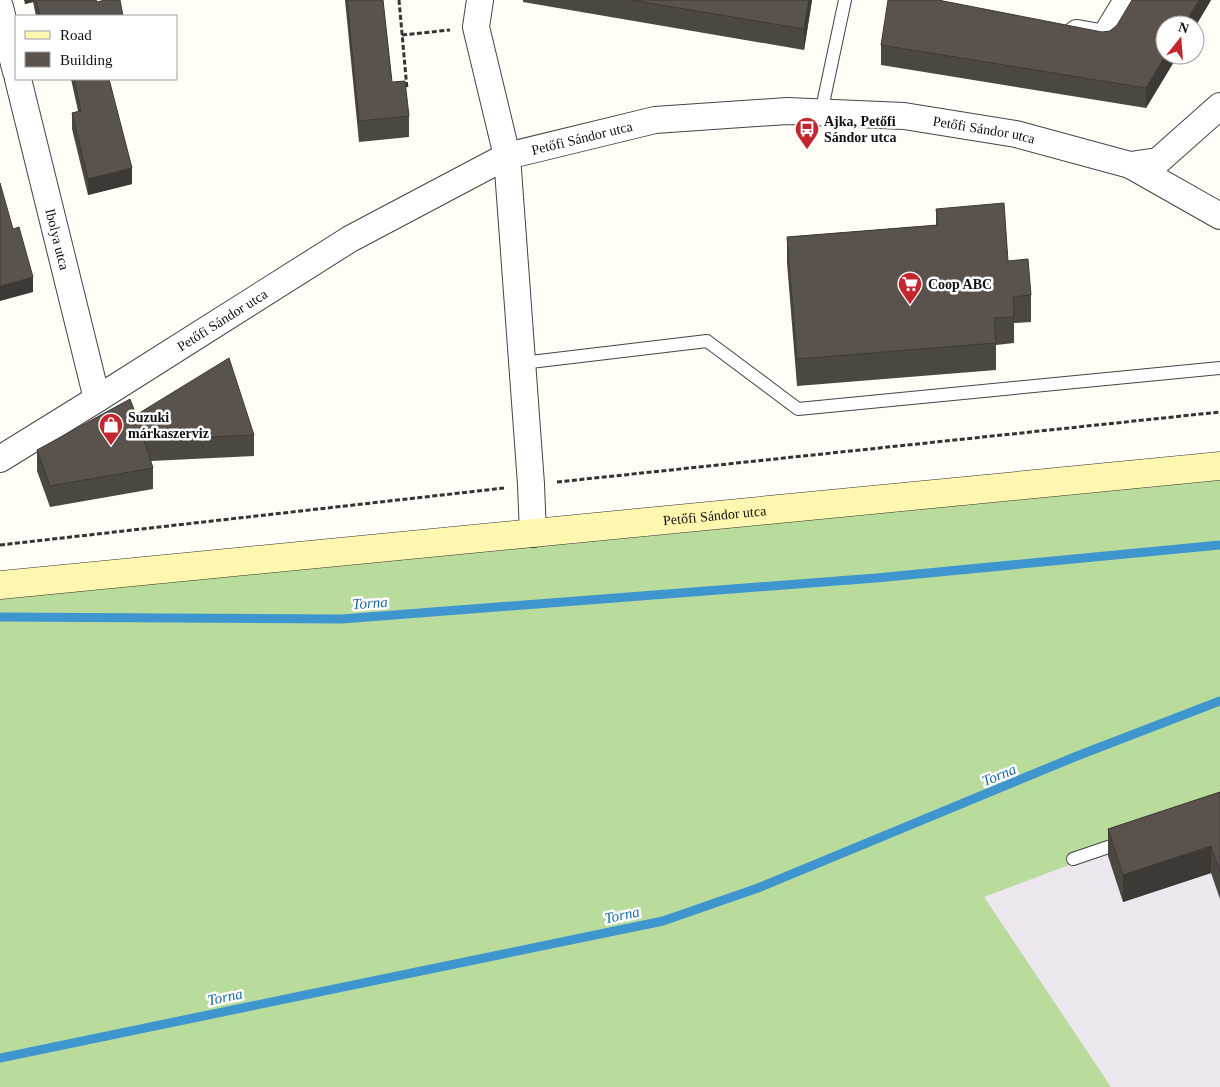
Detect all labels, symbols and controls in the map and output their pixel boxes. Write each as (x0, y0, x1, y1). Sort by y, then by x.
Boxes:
legend (15, 15, 178, 80)
north arrow (1155, 15, 1205, 65)
text: N (1177, 19, 1191, 37)
text: Road (60, 27, 92, 43)
text: Building (60, 52, 113, 68)
street label: Petőfi Sándor utca (932, 113, 1038, 147)
place label: Ajka, Petőfi Sándor utca (824, 114, 896, 145)
bus stop icon: Ajka, Petőfi Sándor utca (794, 116, 820, 150)
street label: Petőfi Sándor utca (530, 118, 635, 157)
street label: Ibolya utca (43, 207, 73, 272)
supermarket icon: Coop ABC (897, 271, 923, 305)
place label: Coop ABC (928, 277, 992, 292)
street label: Petőfi Sándor utca (174, 286, 270, 354)
place label: Suzuki márkaszerviz (128, 410, 209, 441)
shop icon: Suzuki márkaszerviz (98, 412, 124, 446)
street label: Petőfi Sándor utca (662, 503, 768, 528)
water label: Torna (352, 594, 388, 612)
water label: Torna (980, 761, 1018, 789)
water label: Torna (603, 904, 641, 926)
water label: Torna (206, 986, 244, 1008)

